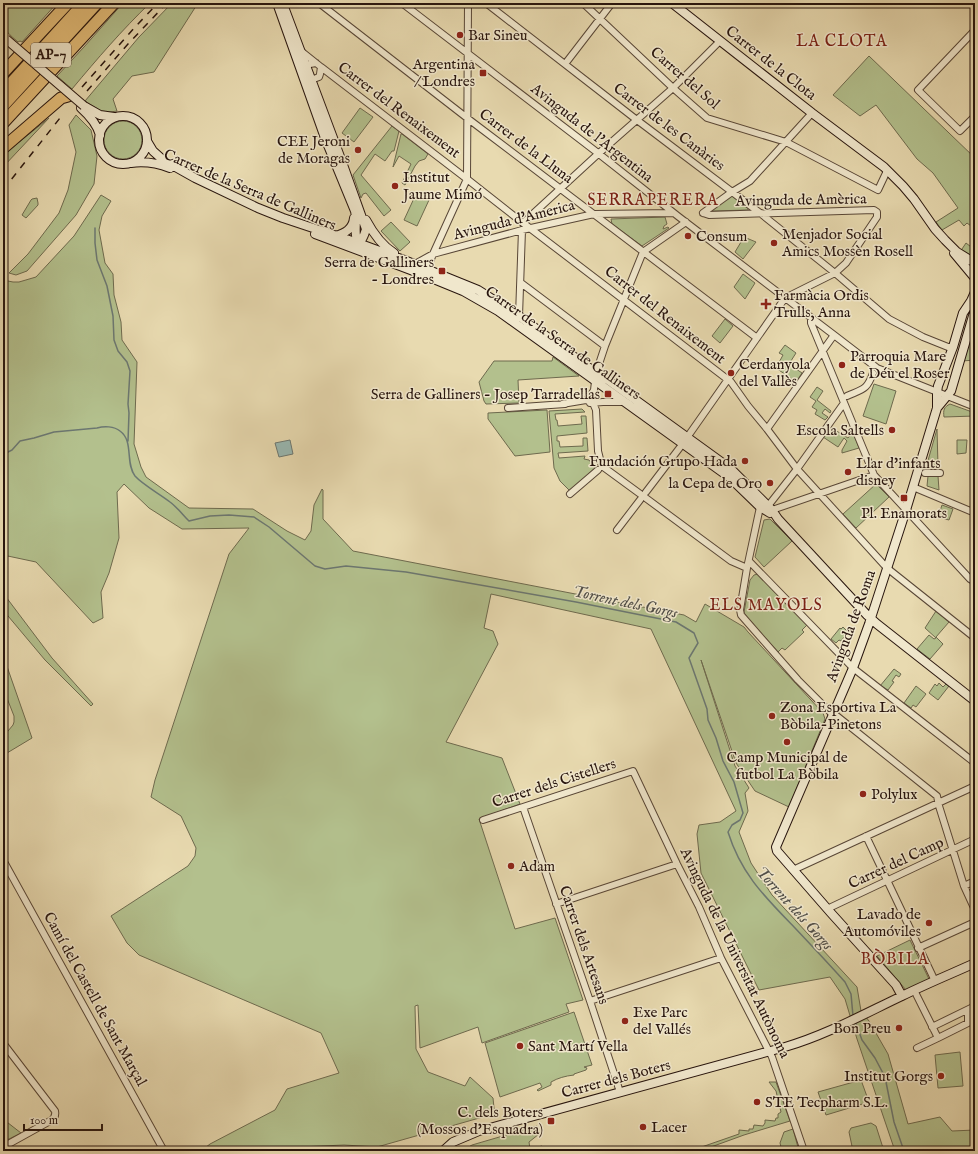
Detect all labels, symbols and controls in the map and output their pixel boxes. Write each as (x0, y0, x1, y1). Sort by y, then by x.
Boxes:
street label: Carrer de la Clota (722, 22, 821, 105)
place label: Bar Sineu (468, 26, 528, 45)
marker: Bar Sineu (455, 30, 465, 40)
district label: LA CLOTA (796, 32, 888, 52)
road number: AP-7 (31, 43, 71, 67)
street label: Carrer del Sol (646, 43, 724, 114)
place label: Argentina / Londres (412, 55, 476, 91)
street label: Carrer del Renaixement (334, 58, 464, 162)
marker: Argentina / Londres (478, 68, 488, 78)
street label: Avinguda de l'Argentina (526, 79, 657, 187)
street label: Carrer de les Canàries (609, 79, 729, 175)
street label: Carrer de la Lluna (475, 104, 577, 188)
place label: CEE Jeroni de Moragas (277, 132, 350, 168)
street label: Carrer de la Serra de Galliners (161, 145, 339, 235)
marker: CEE Jeroni de Moragas (353, 145, 363, 155)
place label: Institut Jaume Mimó (401, 168, 482, 204)
marker: Institut Jaume Mimó (390, 181, 400, 191)
street label: Avinguda de Amèrica (734, 189, 867, 211)
district label: SERRAPERERA (587, 191, 719, 211)
street label: Avinguda d'America (450, 196, 577, 245)
place label: Menjador Social Amics Mossèn Rosell (781, 225, 914, 261)
place label: Consum (696, 227, 748, 246)
marker: Consum (683, 231, 693, 241)
marker: Menjador Social Amics Mossèn Rosell (769, 238, 779, 248)
place label: Serra de Galliners - Londres (324, 253, 434, 289)
street label: Carrer del Renaixement (601, 262, 729, 368)
marker: Serra de Galliners - Londres (437, 266, 447, 276)
street label: Carrer de la Serra de Galliners (481, 282, 645, 404)
place label: Farmàcia Ordis Trulls, Anna (774, 286, 869, 322)
marker: Farmàcia Ordis Trulls, Anna (761, 299, 771, 309)
place label: Parroquia Mare de Déu el Roser (850, 347, 950, 383)
place label: Cerdanyola del Vallès (739, 355, 811, 391)
marker: Parroquia Mare de Déu el Roser (837, 360, 847, 370)
marker: Cerdanyola del Vallès (726, 368, 736, 378)
place label: Serra de Galliners - Josep Tarradellas (371, 385, 600, 404)
marker: Serra de Galliners - Josep Tarradellas (603, 389, 613, 399)
place label: Escola Saltells (796, 421, 884, 440)
marker: Escola Saltells (887, 425, 897, 435)
place label: Fundación Grupo Hada (589, 452, 738, 471)
place label: Llar d'infants disney (856, 454, 940, 490)
marker: Fundación Grupo Hada (740, 456, 750, 466)
marker: Llar d'infants disney (843, 467, 853, 477)
place label: la Cepa de Oro (668, 474, 762, 493)
marker: la Cepa de Oro (765, 478, 775, 488)
marker: Pl. Enamorats (899, 493, 909, 503)
place label: Pl. Enamorats (861, 504, 947, 523)
street label: Avinguda de Roma (822, 567, 880, 686)
water label: Torrent dels Gorgs (571, 582, 679, 624)
district label: ELS MAYOLS (709, 596, 823, 616)
place label: Zona Esportiva La Bòbila-Pinetons (780, 698, 897, 734)
marker: Zona Esportiva La Bòbila-Pinetons (767, 711, 777, 721)
marker: Camp Municipal de futbol La Bòbila (782, 737, 792, 747)
place label: Camp Municipal de futbol La Bòbila (726, 748, 848, 784)
street label: Carrer dels Cistellers (490, 754, 618, 812)
place label: Polylux (871, 785, 918, 804)
marker: Polylux (858, 789, 868, 799)
street label: Carrer del Camp (845, 833, 947, 893)
street label: Avinguda de la Universitat Autònoma (675, 844, 795, 1062)
place label: Adam (518, 857, 556, 876)
marker: Adam (506, 861, 516, 871)
water label: Torrent dels Gorgs (751, 863, 837, 955)
street label: Carrer dels Artesans (555, 883, 613, 1007)
place label: Lavado de Automóviles (843, 905, 921, 941)
street label: Camí del Castell de Sant Marçal (39, 909, 151, 1090)
marker: Lavado de Automóviles (924, 918, 934, 928)
district label: BÒBILA (860, 948, 930, 970)
place label: Exe Parc del Vallés (633, 1003, 691, 1039)
marker: Exe Parc del Vallés (620, 1016, 630, 1026)
place label: Bon Preu (833, 1019, 891, 1038)
marker: Bon Preu (894, 1023, 904, 1033)
place label: Sant Martí Vella (528, 1037, 628, 1056)
marker: Sant Martí Vella (515, 1041, 525, 1051)
street label: Carrer dels Boters (559, 1055, 673, 1103)
place label: Institut Gorgs (844, 1067, 933, 1086)
marker: Institut Gorgs (936, 1071, 946, 1081)
place label: STE Tecpharm S.L. (765, 1093, 888, 1112)
marker: STE Tecpharm S.L. (752, 1097, 762, 1107)
place label: C. dels Boters (Mossos d'Esquadra) (417, 1103, 543, 1139)
scale bar (24, 1106, 102, 1132)
text: 100 m (30, 1113, 58, 1128)
marker: C. dels Boters (Mossos d'Esquadra) (546, 1116, 556, 1126)
place label: Lacer (651, 1118, 687, 1137)
marker: Lacer (638, 1122, 648, 1132)

